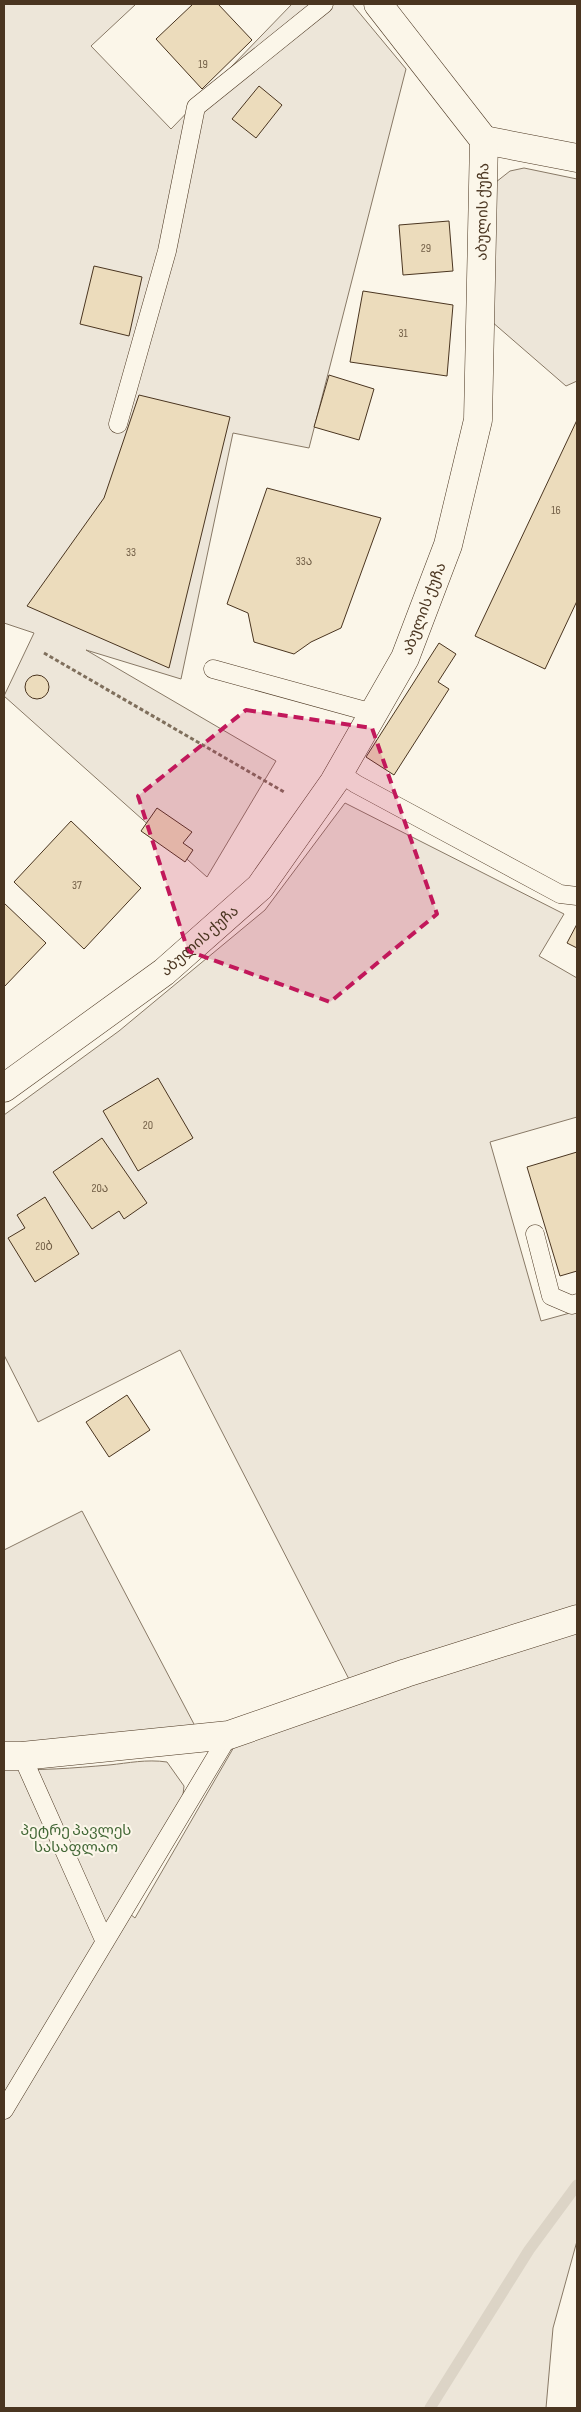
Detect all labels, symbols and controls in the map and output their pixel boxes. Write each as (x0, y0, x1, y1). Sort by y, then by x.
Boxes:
house number: 19 (198, 57, 208, 72)
street label: აბულის ქუჩა (472, 163, 493, 261)
house number: 29 (421, 241, 431, 256)
house number: 31 (398, 326, 408, 341)
house number: 16 (551, 503, 561, 518)
house number: 33 (126, 545, 136, 560)
house number: 33ა (296, 554, 312, 569)
street label: აბულის ქუჩა (398, 560, 450, 658)
house number: 37 (72, 878, 82, 893)
street label: აბულის ქუჩა (157, 901, 242, 980)
house number: 20 (143, 1118, 153, 1133)
house number: 20ა (92, 1181, 108, 1196)
house number: 20ბ (35, 1239, 53, 1254)
park label: პეტრე პავლეს სასაფლაო (21, 1821, 131, 1857)

